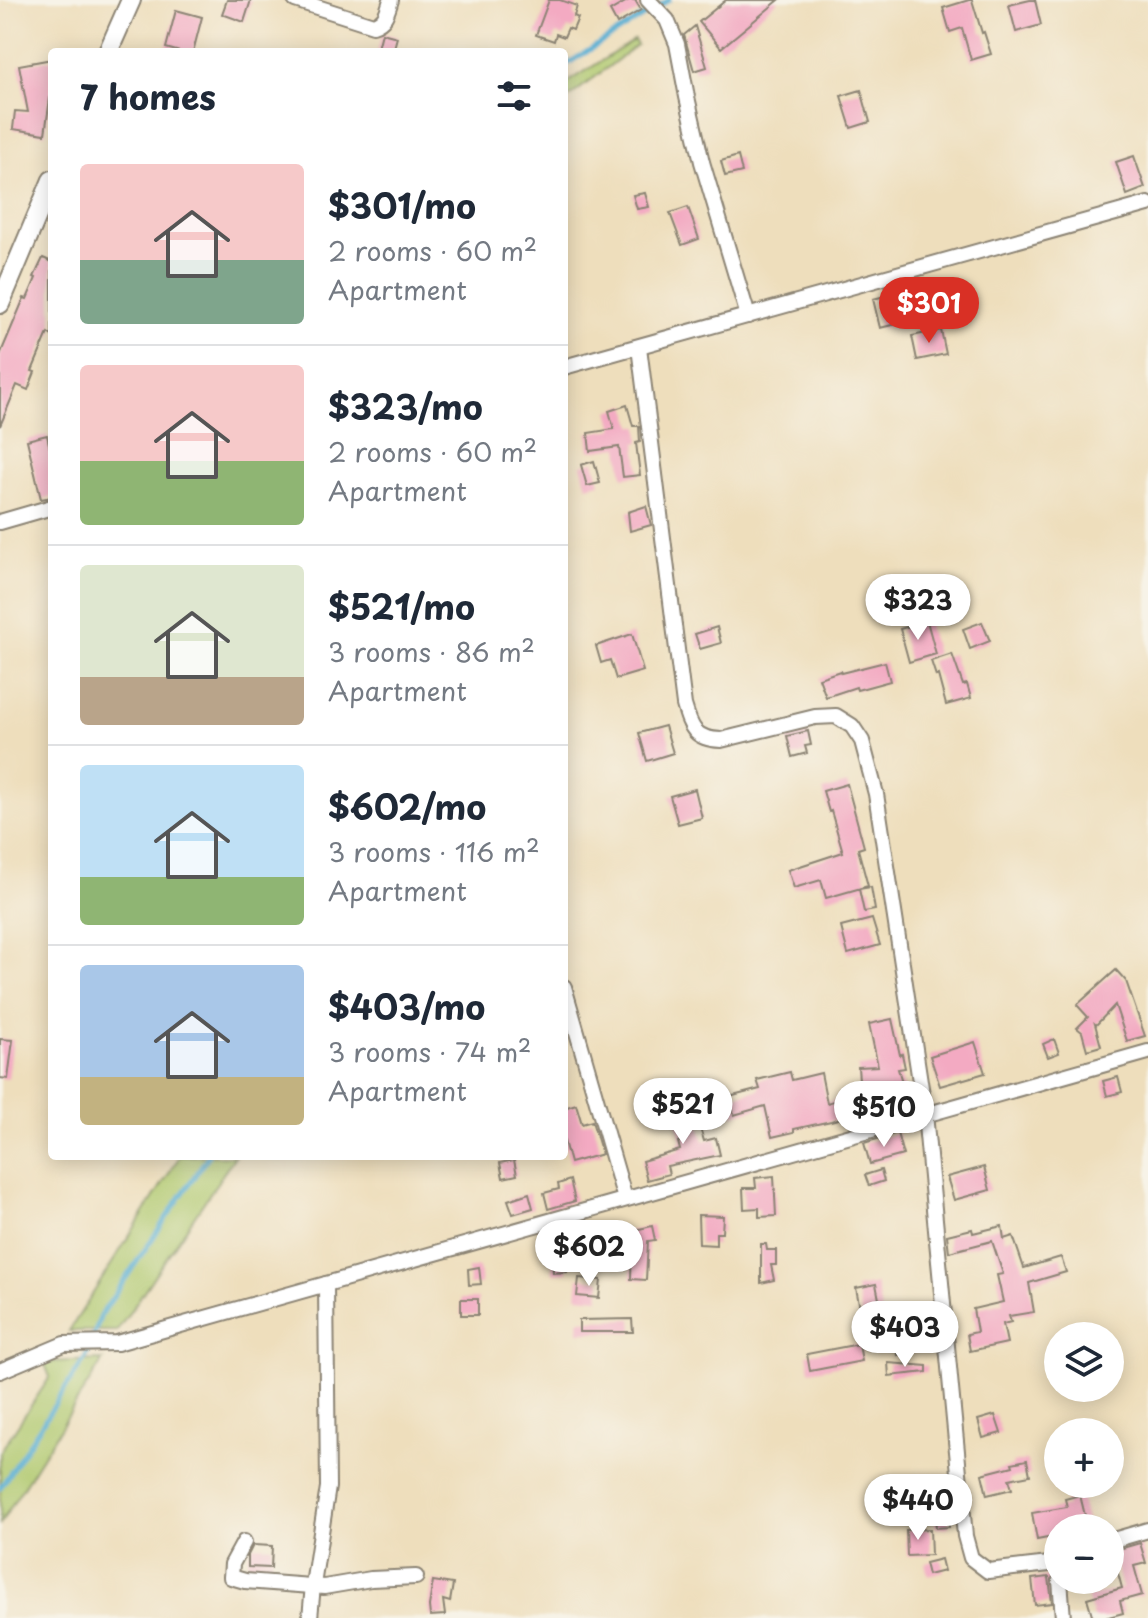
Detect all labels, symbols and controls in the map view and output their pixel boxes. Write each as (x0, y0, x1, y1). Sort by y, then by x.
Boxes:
text: 7 homes (80, 70, 216, 122)
icon: filters (492, 74, 536, 118)
text: $301/mo (328, 179, 476, 231)
icon: home (144, 196, 240, 292)
text: 2 rooms · 60 m² (328, 231, 537, 270)
text: Apartment (328, 270, 467, 309)
pin: $301 (882, 277, 976, 345)
text: $301 (897, 283, 961, 322)
text: $323/mo (328, 380, 483, 432)
icon: home (144, 397, 240, 493)
text: 2 rooms · 60 m² (328, 432, 537, 471)
text: Apartment (328, 471, 467, 510)
pin: $323 (871, 574, 965, 642)
text: $521/mo (328, 580, 475, 632)
text: $323 (883, 580, 953, 619)
icon: home (144, 597, 240, 693)
text: 3 rooms · 86 m² (328, 632, 535, 671)
text: Apartment (328, 671, 467, 710)
text: $602/mo (328, 780, 486, 832)
icon: home (144, 797, 240, 893)
text: 3 rooms · 116 m² (328, 832, 540, 871)
text: Apartment (328, 871, 467, 910)
text: $403/mo (328, 980, 485, 1032)
icon: home (144, 997, 240, 1093)
text: 3 rooms · 74 m² (328, 1032, 532, 1071)
text: Apartment (328, 1071, 467, 1110)
pin: $521 (636, 1078, 730, 1146)
pin: $510 (837, 1081, 931, 1149)
text: $521 (651, 1084, 715, 1123)
text: $510 (852, 1087, 916, 1126)
pin: $602 (542, 1220, 636, 1288)
text: $602 (553, 1226, 625, 1265)
pin: $403 (858, 1301, 952, 1369)
text: $403 (869, 1307, 941, 1346)
map controls (1044, 1322, 1124, 1594)
button: layers (1044, 1322, 1124, 1402)
button: + (1044, 1418, 1124, 1498)
pin: $440 (871, 1474, 965, 1542)
text: $440 (882, 1480, 954, 1519)
button: − (1044, 1514, 1124, 1594)

